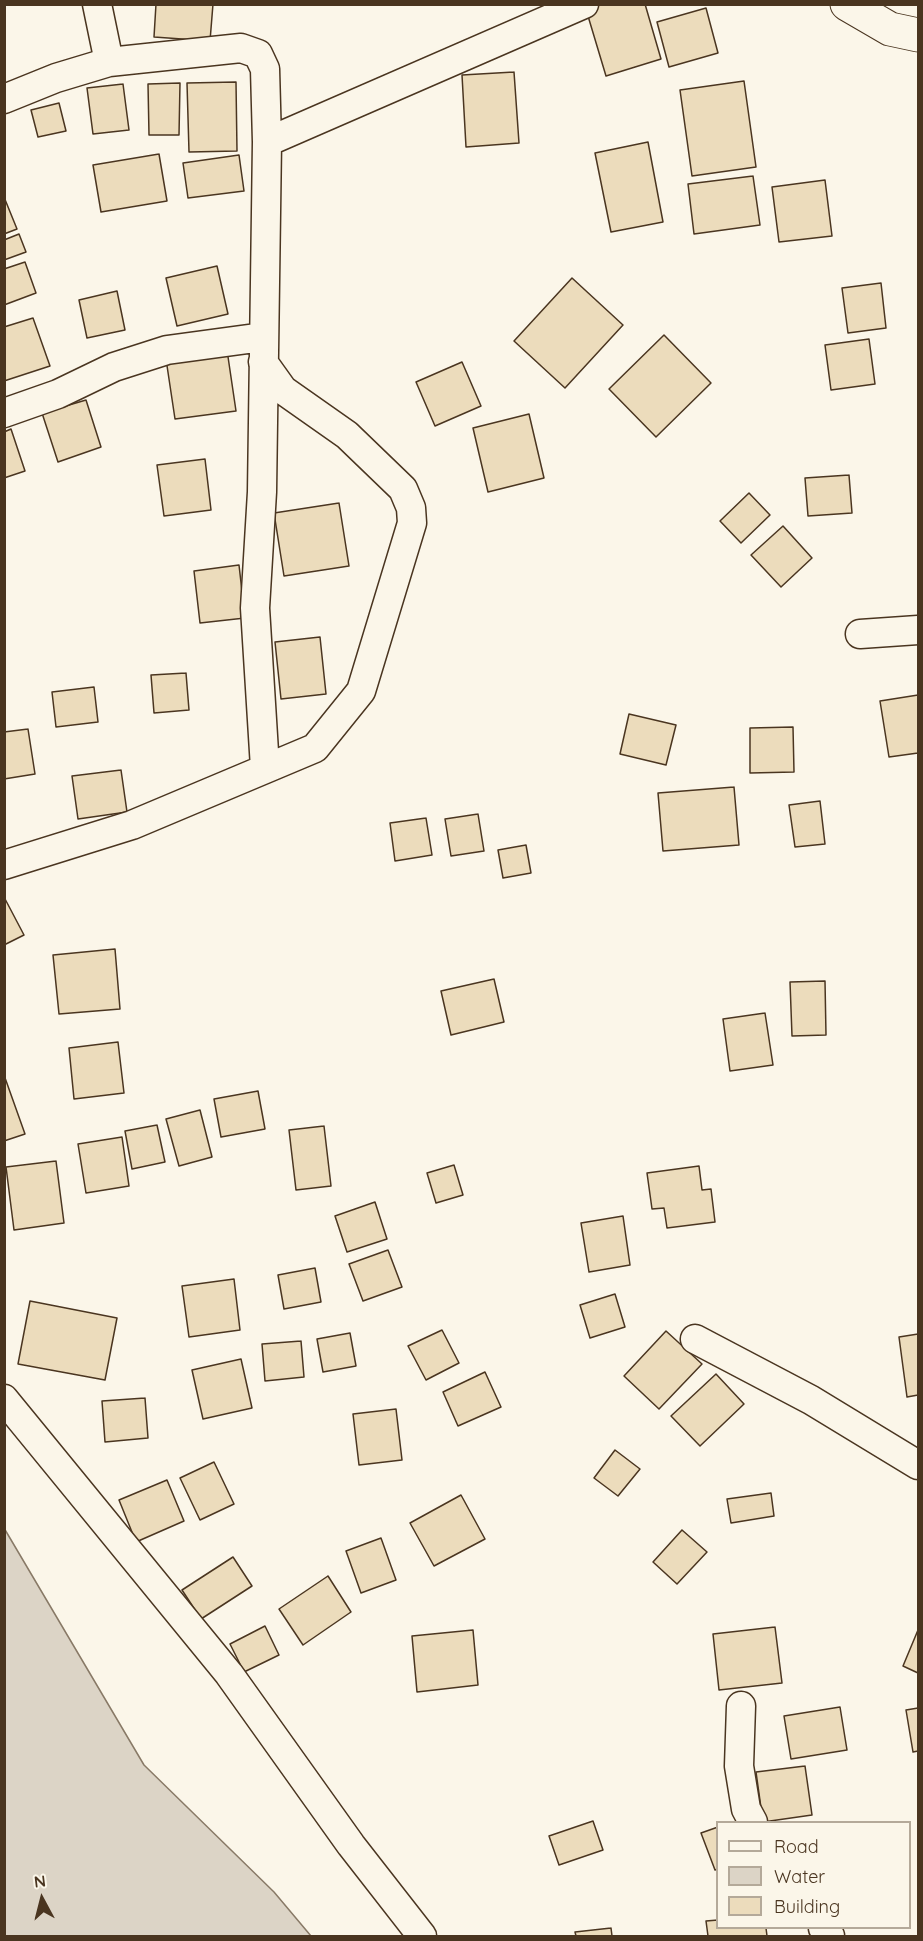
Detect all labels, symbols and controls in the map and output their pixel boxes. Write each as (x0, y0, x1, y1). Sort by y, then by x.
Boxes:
legend (716, 1821, 911, 1929)
text: Road (774, 1835, 819, 1858)
text: Water (774, 1865, 825, 1888)
north arrow (12, 1869, 72, 1929)
text: N (33, 1870, 47, 1892)
text: Building (774, 1895, 840, 1918)

